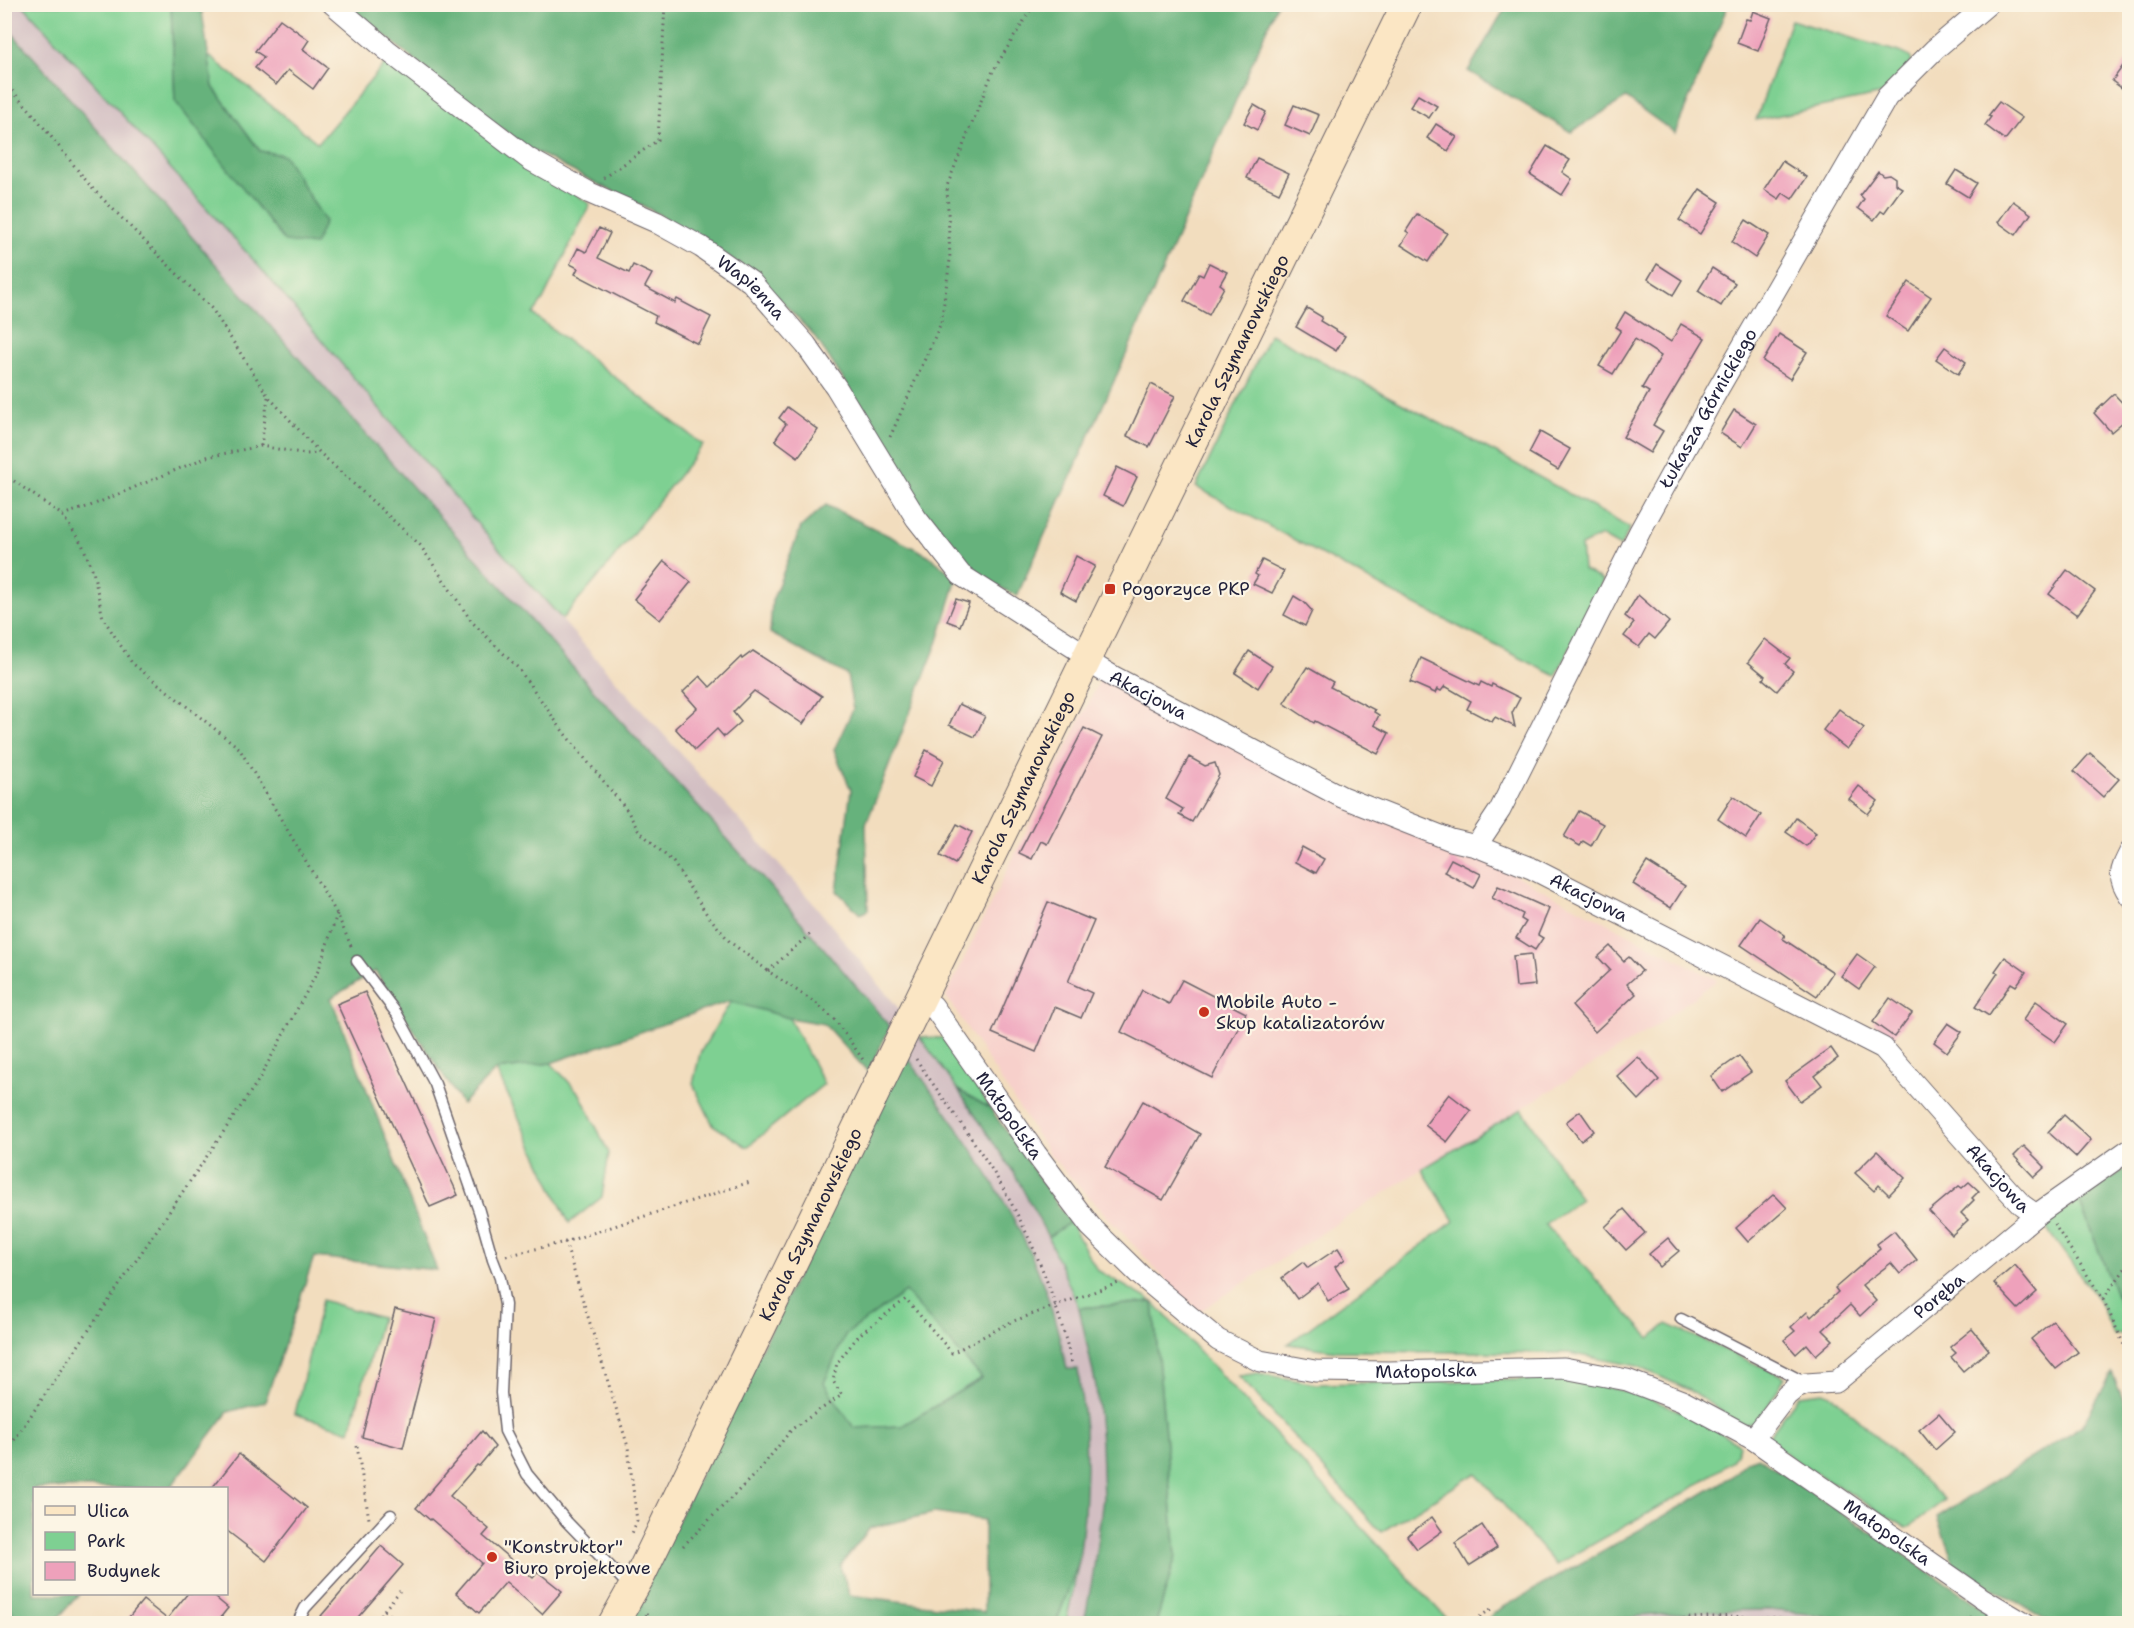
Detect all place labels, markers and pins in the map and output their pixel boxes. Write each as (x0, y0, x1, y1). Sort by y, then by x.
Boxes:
place label: Pogorzyce PKP (1122, 577, 1250, 601)
marker: Pogorzyce PKP (1103, 582, 1117, 596)
place label: Mobile Auto - Skup katalizatorów (1216, 990, 1385, 1035)
marker: Mobile Auto - Skup katalizatorów (1197, 1005, 1211, 1019)
place label: "Konstruktor" Biuro projektowe (504, 1535, 651, 1580)
marker: "Konstruktor" Biuro projektowe (485, 1550, 499, 1564)

